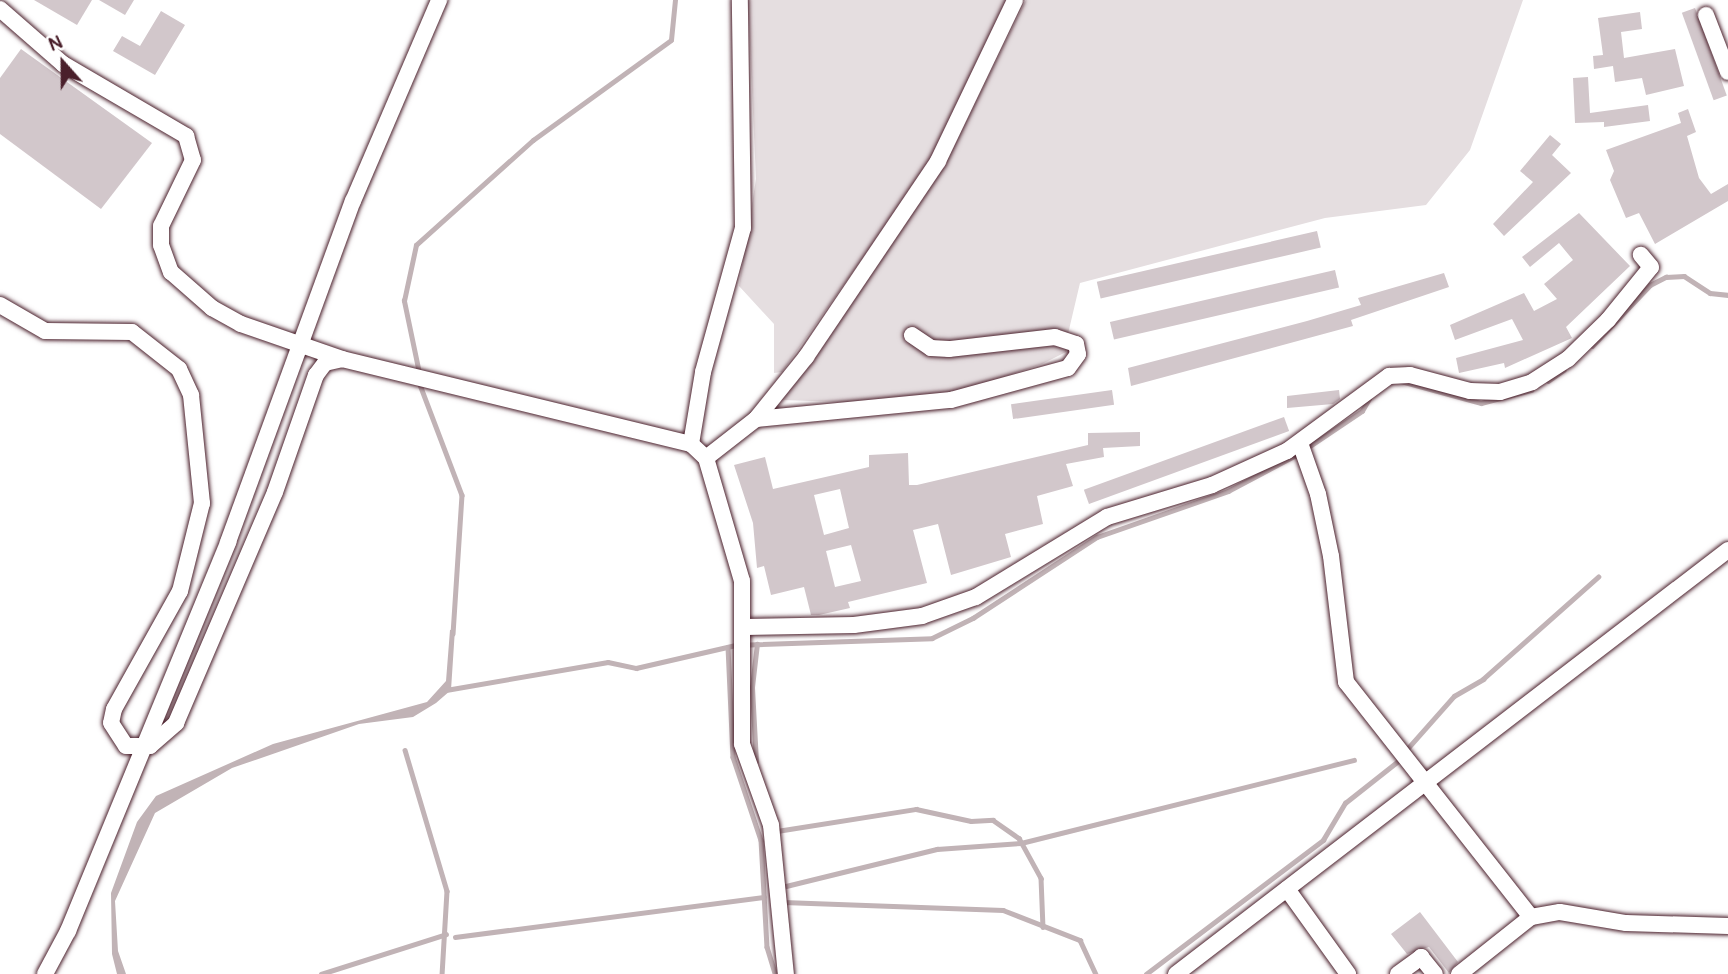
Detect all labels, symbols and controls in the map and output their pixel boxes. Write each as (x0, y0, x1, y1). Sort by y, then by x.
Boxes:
north arrow (28, 28, 98, 98)
text: N (45, 30, 66, 57)

